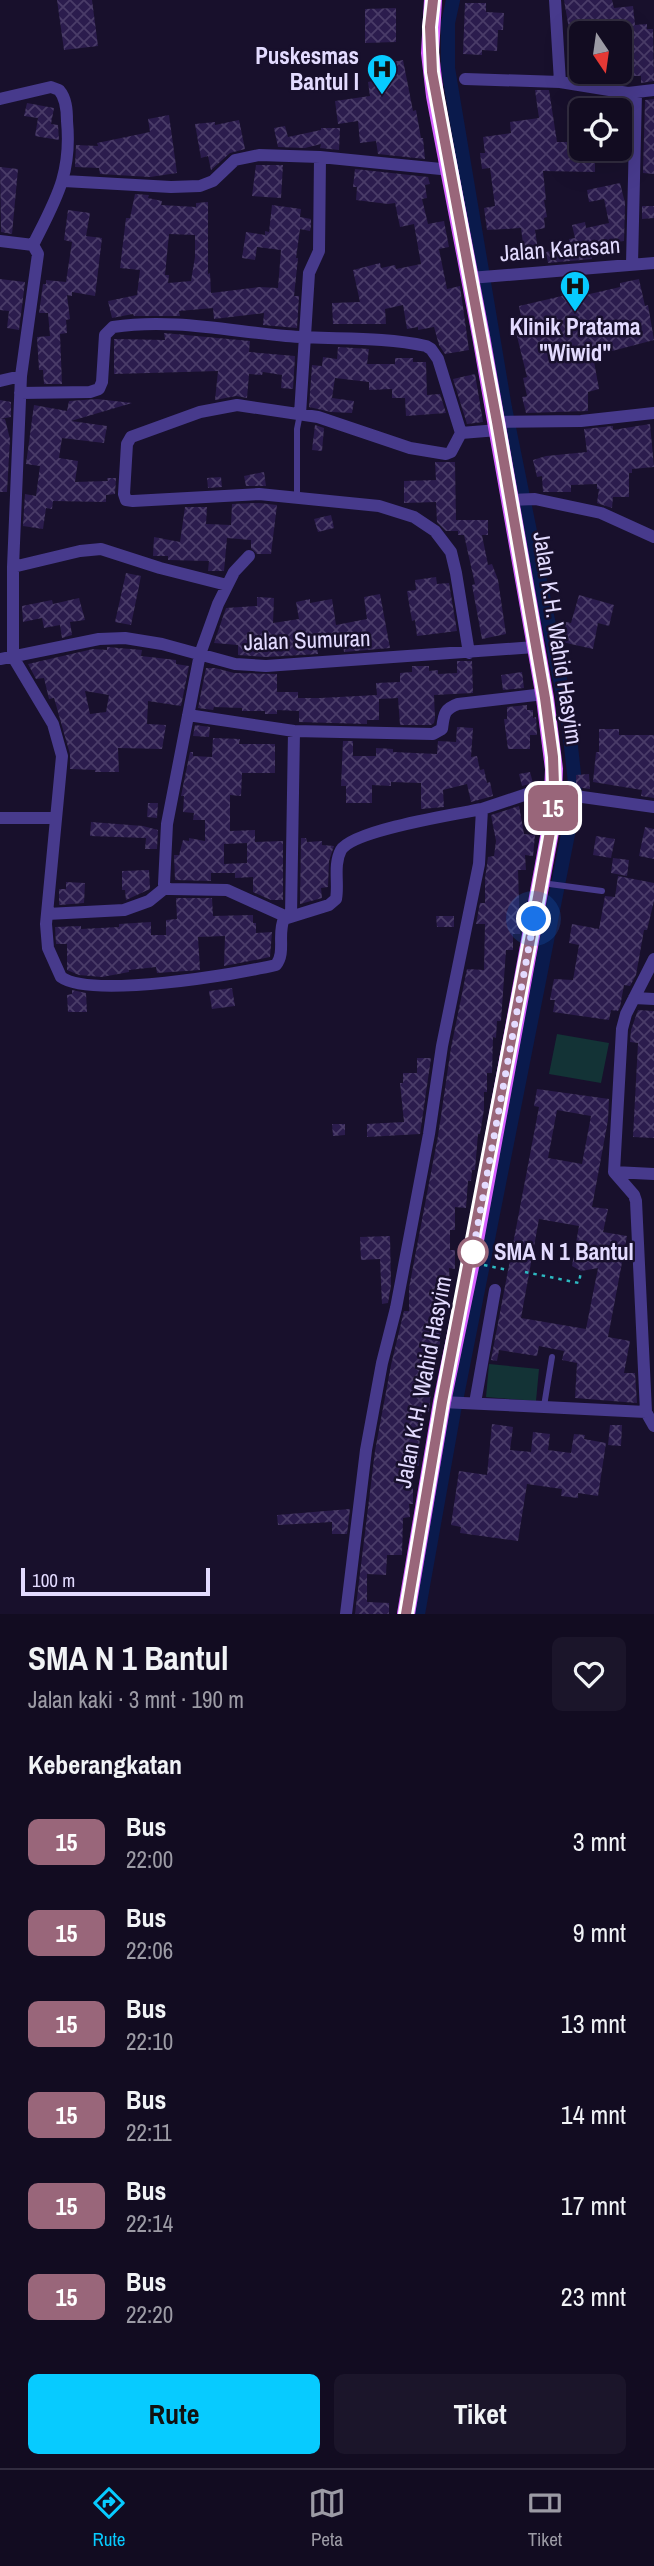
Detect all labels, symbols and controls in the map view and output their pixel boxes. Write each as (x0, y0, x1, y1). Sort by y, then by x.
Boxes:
north arrow (569, 21, 632, 84)
map controls (569, 21, 632, 161)
place label: Puskesmas Bantul I (255, 40, 359, 97)
hospital icon: Puskesmas Bantul I (365, 52, 399, 96)
button: locate (569, 98, 632, 161)
street label: Jalan Karasan (499, 229, 621, 268)
hospital icon: Klinik Pratama "Wiwid" (558, 269, 592, 313)
place label: Klinik Pratama "Wiwid" (509, 311, 641, 368)
street label: Jalan K.H. Wahid Hasyim (526, 529, 591, 747)
street label: Jalan Sumuran (243, 622, 371, 657)
line badge: 15 (522, 785, 584, 831)
text: 15 (542, 792, 564, 824)
your location (516, 901, 551, 936)
place label: SMA N 1 Bantul (494, 1236, 634, 1267)
marker: SMA N 1 Bantul (458, 1237, 488, 1267)
street label: Jalan K.H. Wahid Hasyim (387, 1273, 458, 1491)
scale bar (21, 1565, 210, 1597)
text: 100 m (32, 1567, 75, 1593)
text: SMA N 1 Bantul (28, 1636, 228, 1680)
button: heart (552, 1637, 626, 1711)
text: Jalan kaki · 3 mnt · 190 m (28, 1684, 244, 1715)
text: Keberangkatan (28, 1747, 182, 1782)
text: Bus (126, 1809, 166, 1844)
text: 3 mnt (573, 1824, 626, 1859)
text: 15 (56, 1826, 77, 1858)
text: 22:00 (126, 1844, 173, 1875)
text: Bus (126, 1900, 166, 1935)
text: 9 mnt (573, 1915, 626, 1950)
text: 15 (56, 1917, 77, 1949)
text: 22:06 (126, 1935, 173, 1966)
text: Bus (126, 1991, 166, 2026)
text: 13 mnt (561, 2006, 626, 2041)
text: 15 (56, 2008, 77, 2040)
text: 22:10 (126, 2026, 173, 2057)
text: Bus (126, 2082, 166, 2117)
text: 14 mnt (561, 2097, 626, 2132)
text: 15 (56, 2099, 77, 2131)
text: 22:11 (126, 2117, 172, 2148)
text: Bus (126, 2173, 166, 2208)
text: 17 mnt (561, 2188, 626, 2223)
text: 15 (56, 2190, 77, 2222)
text: 22:14 (126, 2208, 173, 2239)
text: Bus (126, 2264, 166, 2299)
text: 23 mnt (561, 2279, 626, 2314)
text: 15 (56, 2281, 77, 2313)
text: 22:20 (126, 2299, 173, 2330)
button: Rute (28, 2374, 320, 2454)
button: Tiket (334, 2374, 626, 2454)
tab: Rute (90, 2484, 128, 2552)
tab: Peta (308, 2484, 346, 2552)
tab: Tiket (526, 2484, 564, 2552)

